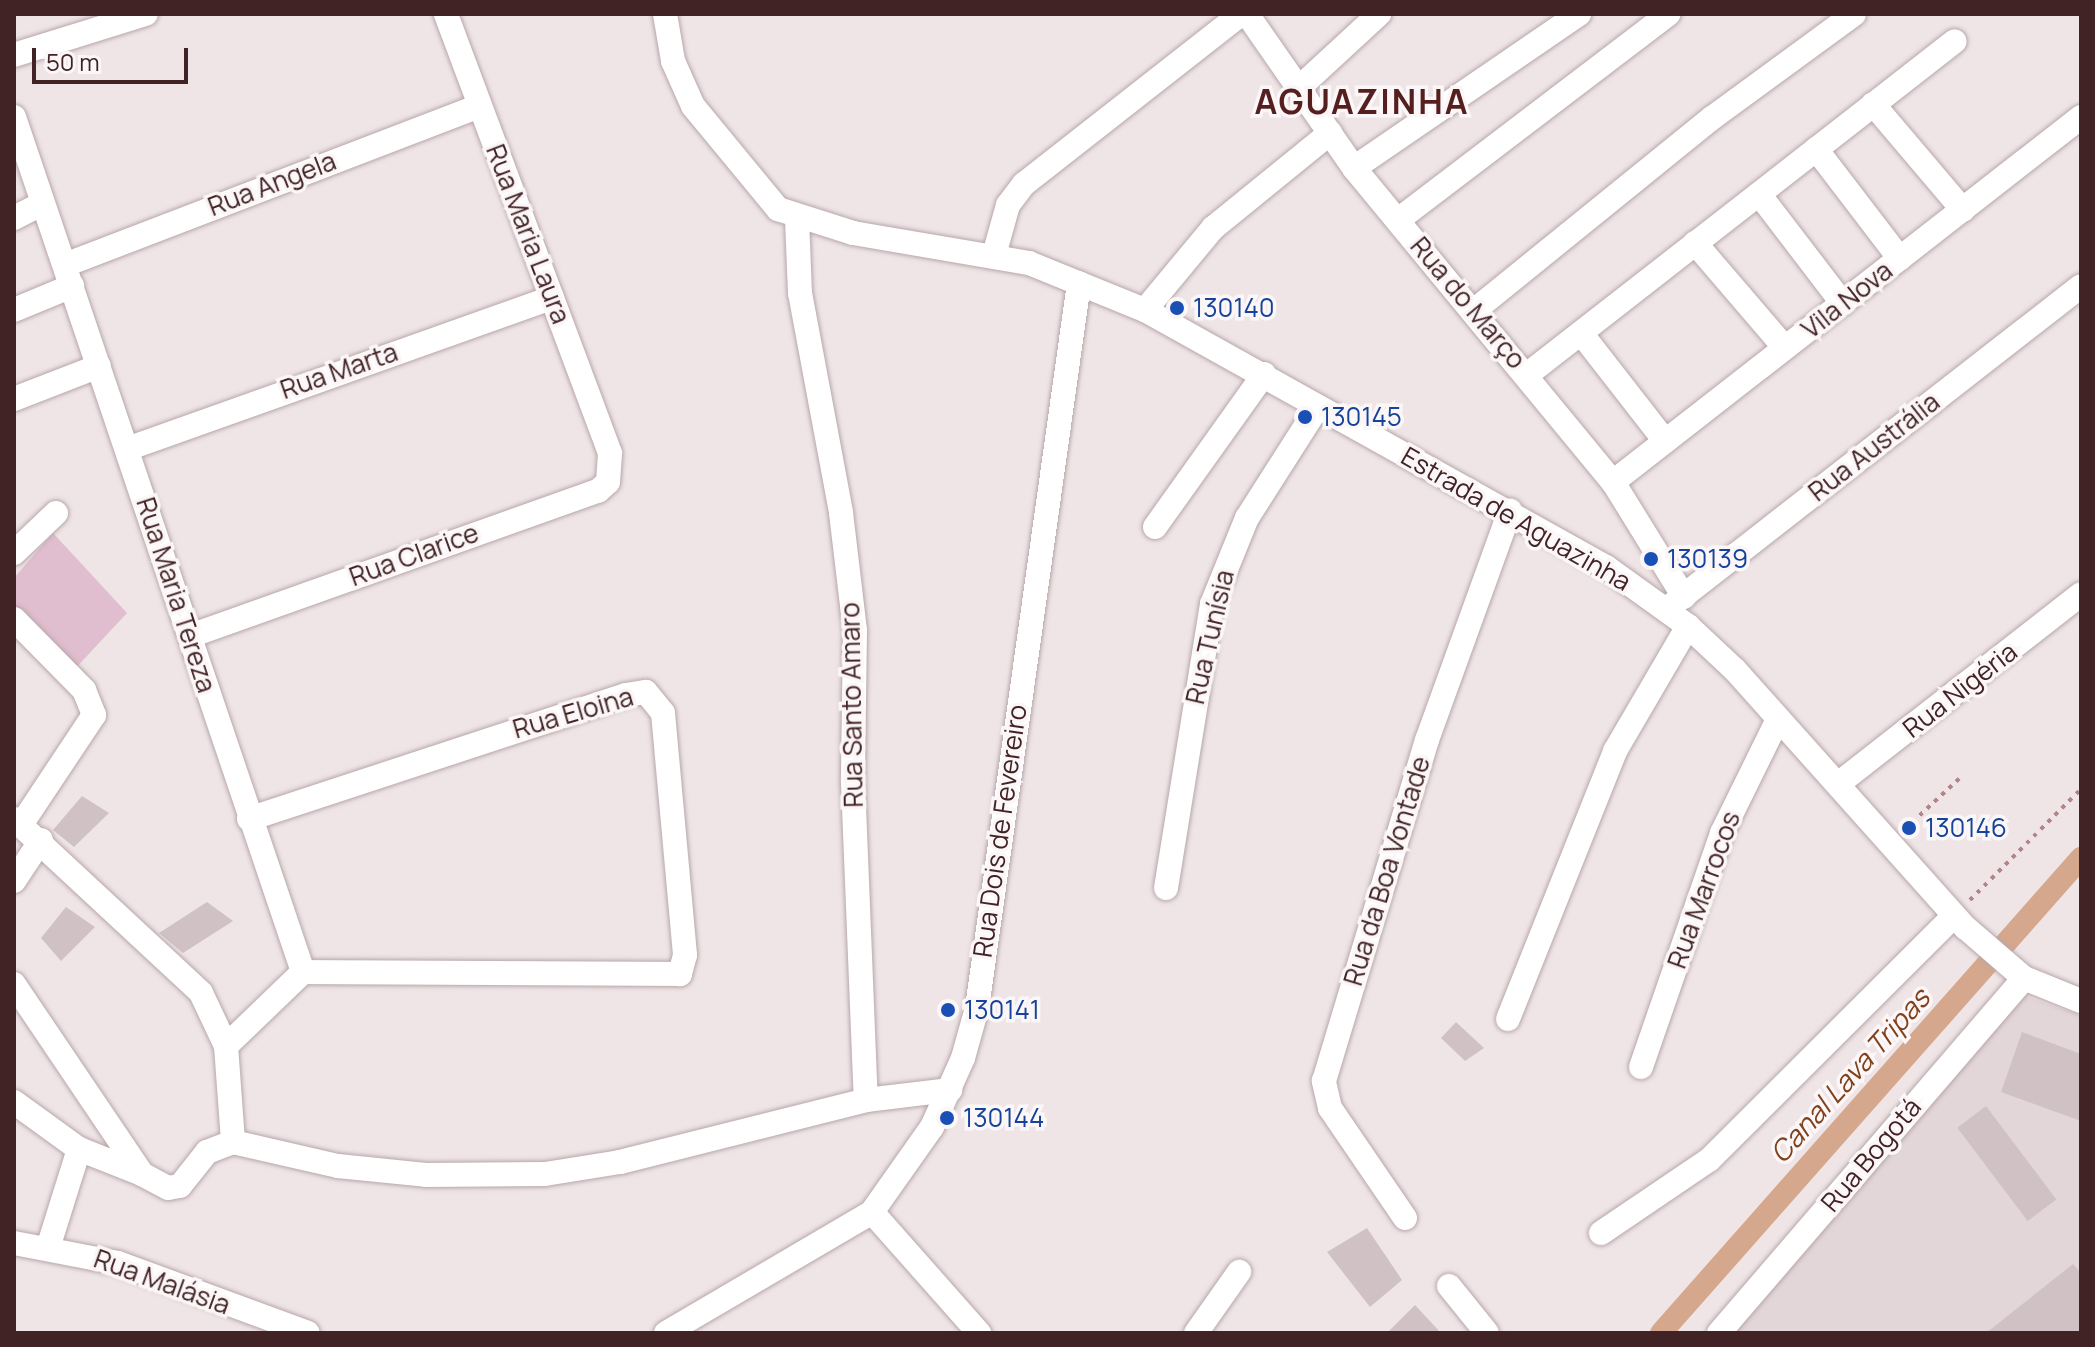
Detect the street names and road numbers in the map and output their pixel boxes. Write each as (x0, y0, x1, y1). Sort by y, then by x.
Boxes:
street label: Rua Maria Laura (480, 140, 576, 328)
street label: Rua Angela (204, 145, 340, 223)
street label: Rua do Março (1404, 231, 1532, 375)
street label: Vila Nova (1795, 255, 1899, 345)
street label: Rua Marta (276, 336, 402, 406)
street label: Rua Austrália (1802, 386, 1946, 508)
street label: Estrada de Aguazinha (1396, 441, 1636, 597)
street label: Rua Maria Tereza (130, 494, 222, 696)
street label: Rua Clarice (345, 517, 483, 593)
street label: Rua Tunísia (1179, 567, 1241, 707)
street label: Rua Santo Amaro (835, 602, 869, 808)
street label: Rua Nigéria (1897, 636, 2023, 744)
street label: Rua Eloina (509, 681, 637, 745)
street label: Rua Dois de Fevereiro (967, 702, 1033, 960)
street label: Rua da Boa Vontade (1337, 753, 1437, 989)
street label: Rua Marrocos (1661, 807, 1747, 973)
street label: Rua Bogotá (1815, 1092, 1927, 1218)
street label: Rua Malásia (90, 1243, 234, 1321)

